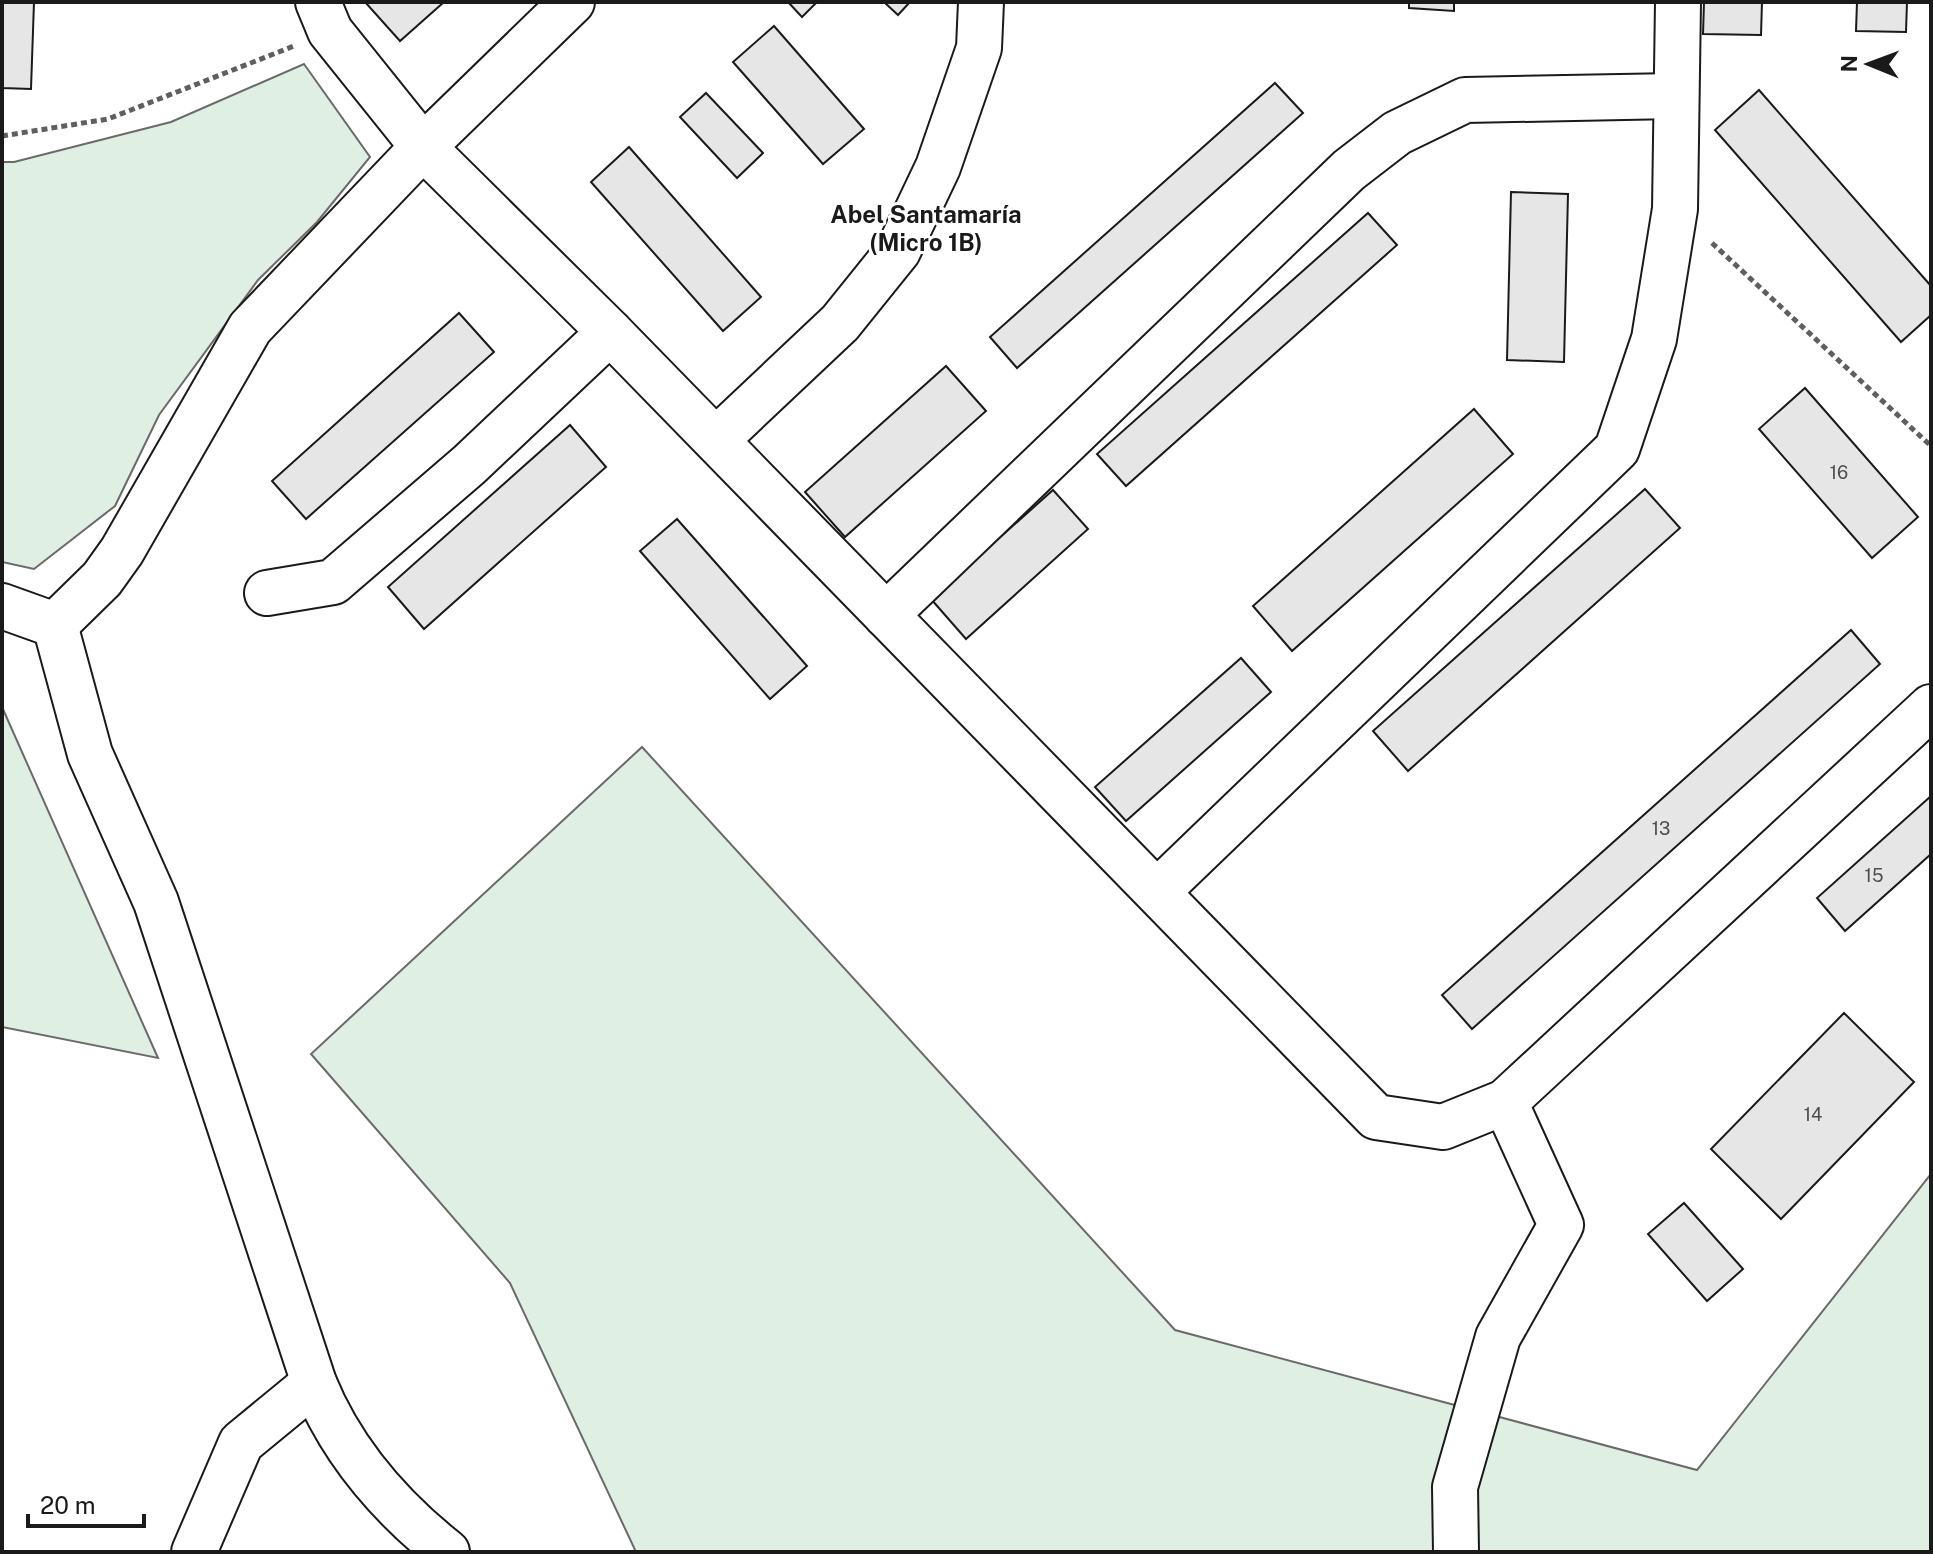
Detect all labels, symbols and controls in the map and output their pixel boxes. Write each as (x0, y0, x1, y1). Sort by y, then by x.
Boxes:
north arrow (1829, 24, 1909, 104)
text: N (1836, 55, 1862, 72)
district label: Abel Santamaría (Micro 1B) (830, 200, 1022, 256)
house number: 16 (1830, 462, 1848, 483)
house number: 13 (1652, 818, 1670, 839)
house number: 15 (1865, 865, 1883, 886)
house number: 14 (1804, 1104, 1822, 1125)
scale bar (28, 1478, 144, 1528)
text: 20 m (40, 1491, 96, 1519)

